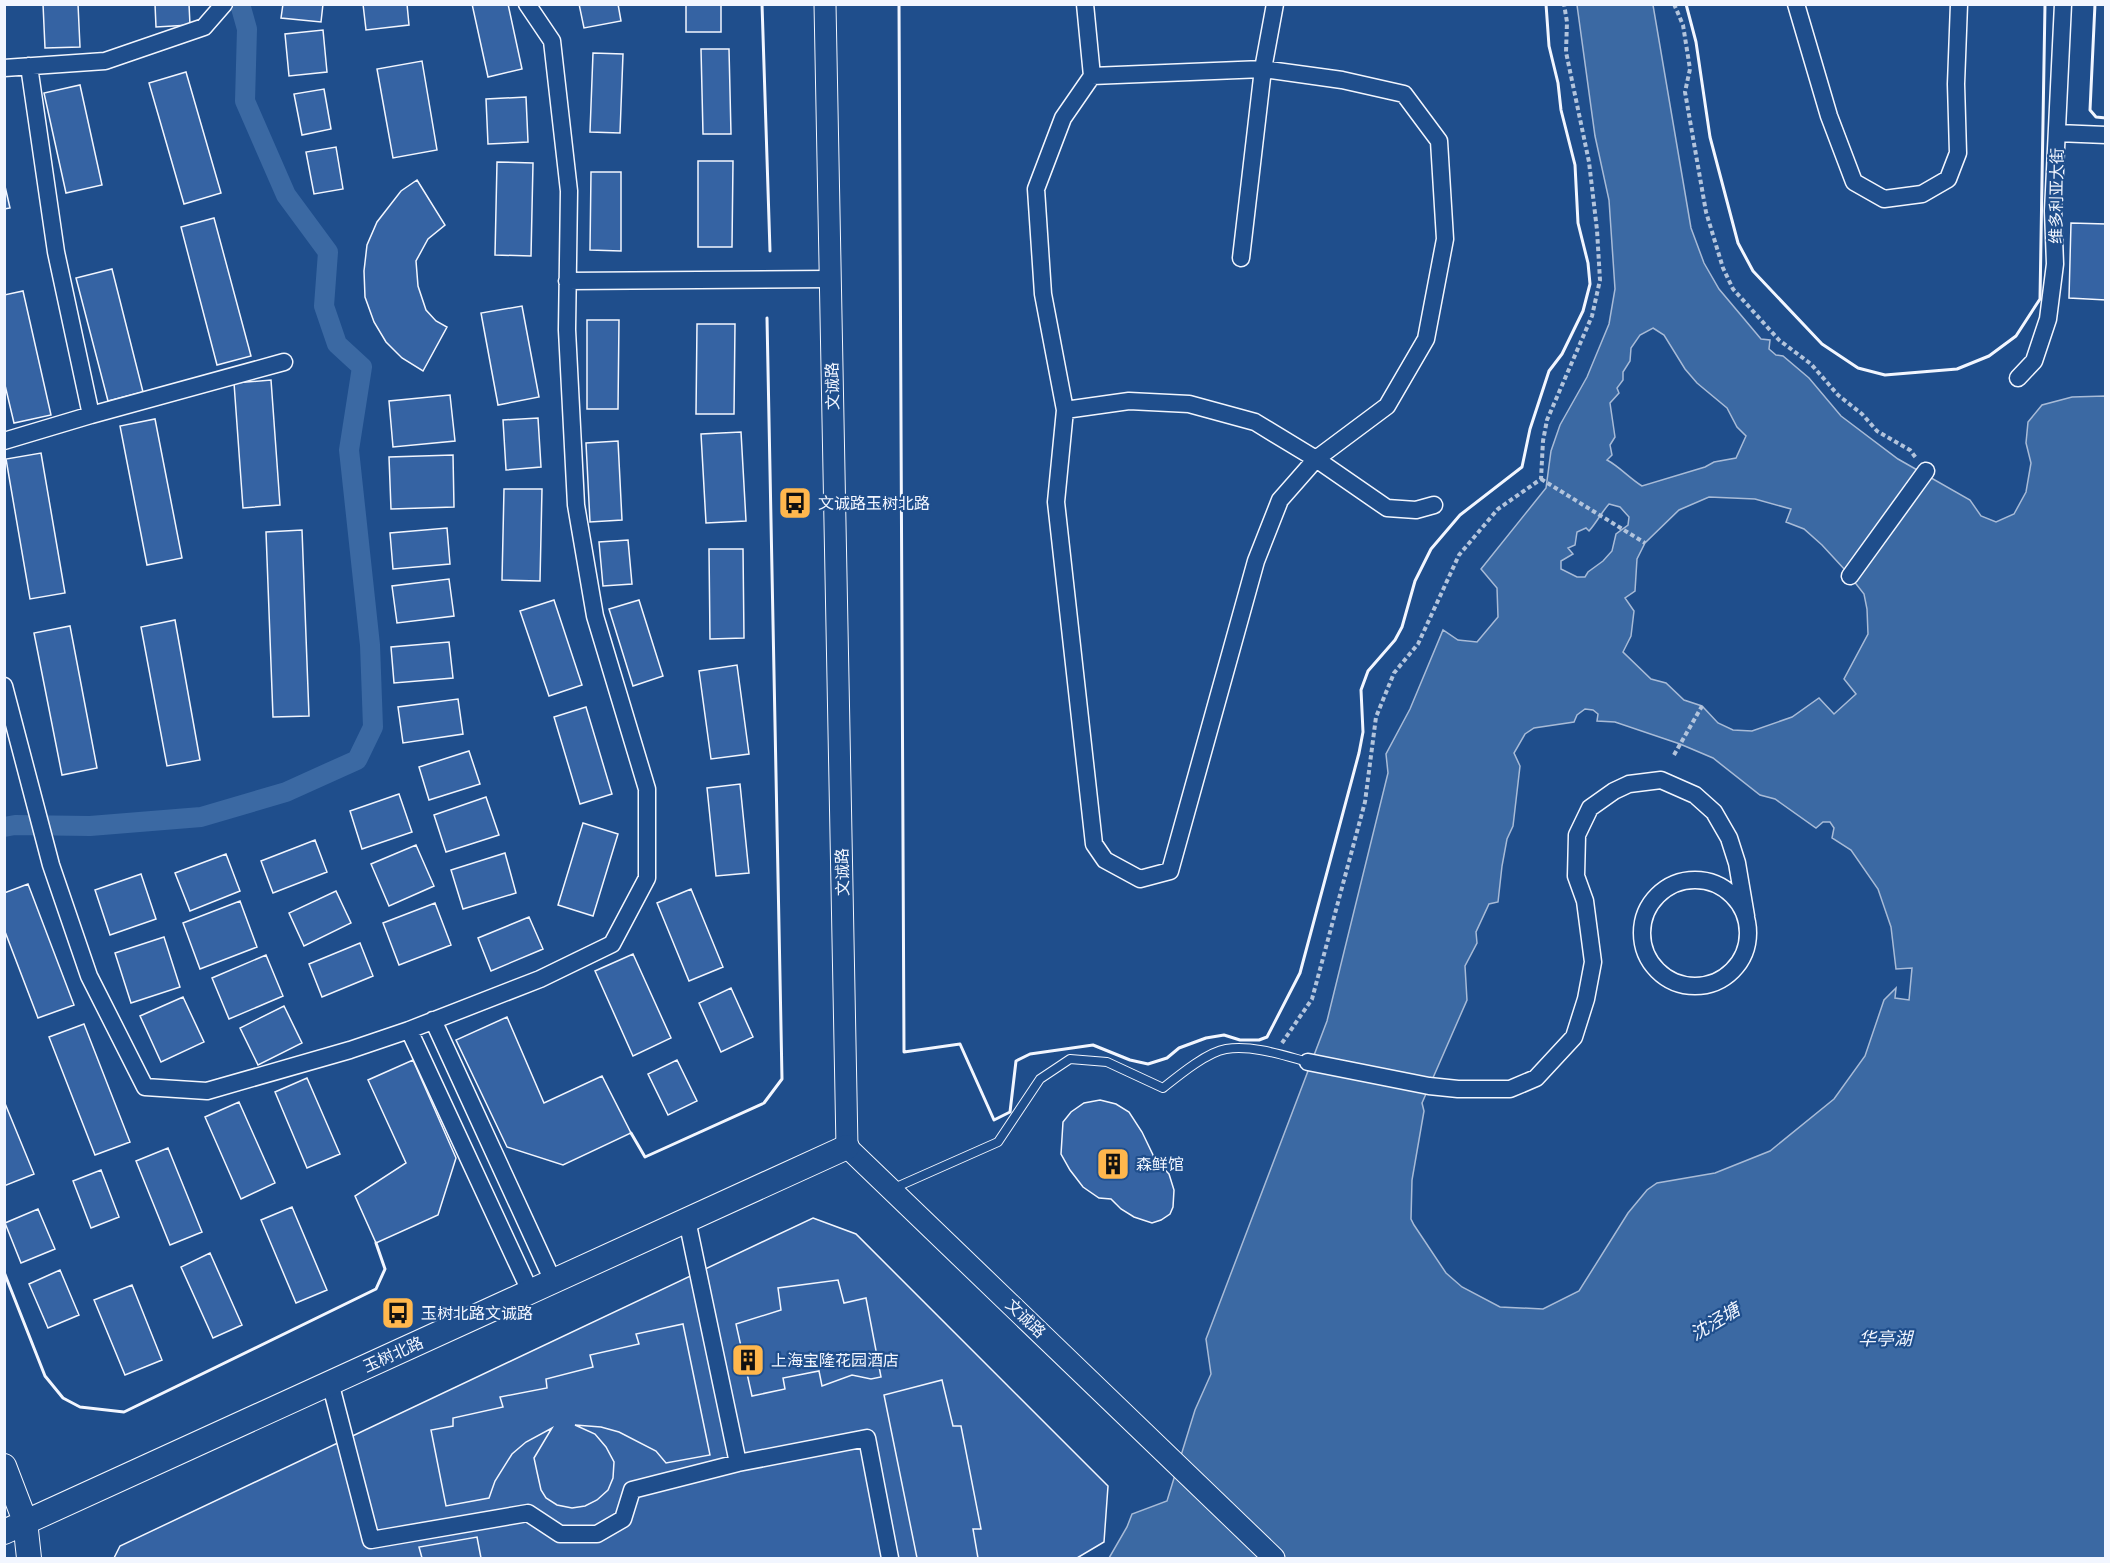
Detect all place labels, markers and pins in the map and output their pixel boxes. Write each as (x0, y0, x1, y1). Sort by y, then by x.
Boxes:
bus stop icon: 文诚路玉树北路 (777, 485, 813, 521)
place label: 文诚路玉树北路 (818, 494, 930, 513)
building icon: 森鲜馆 (1095, 1146, 1131, 1182)
place label: 森鲜馆 (1136, 1155, 1184, 1174)
bus stop icon: 玉树北路文诚路 (380, 1295, 416, 1331)
place label: 玉树北路文诚路 (421, 1304, 533, 1323)
building icon: 上海宝隆花园酒店 (730, 1342, 766, 1378)
place label: 上海宝隆花园酒店 (771, 1351, 899, 1370)

